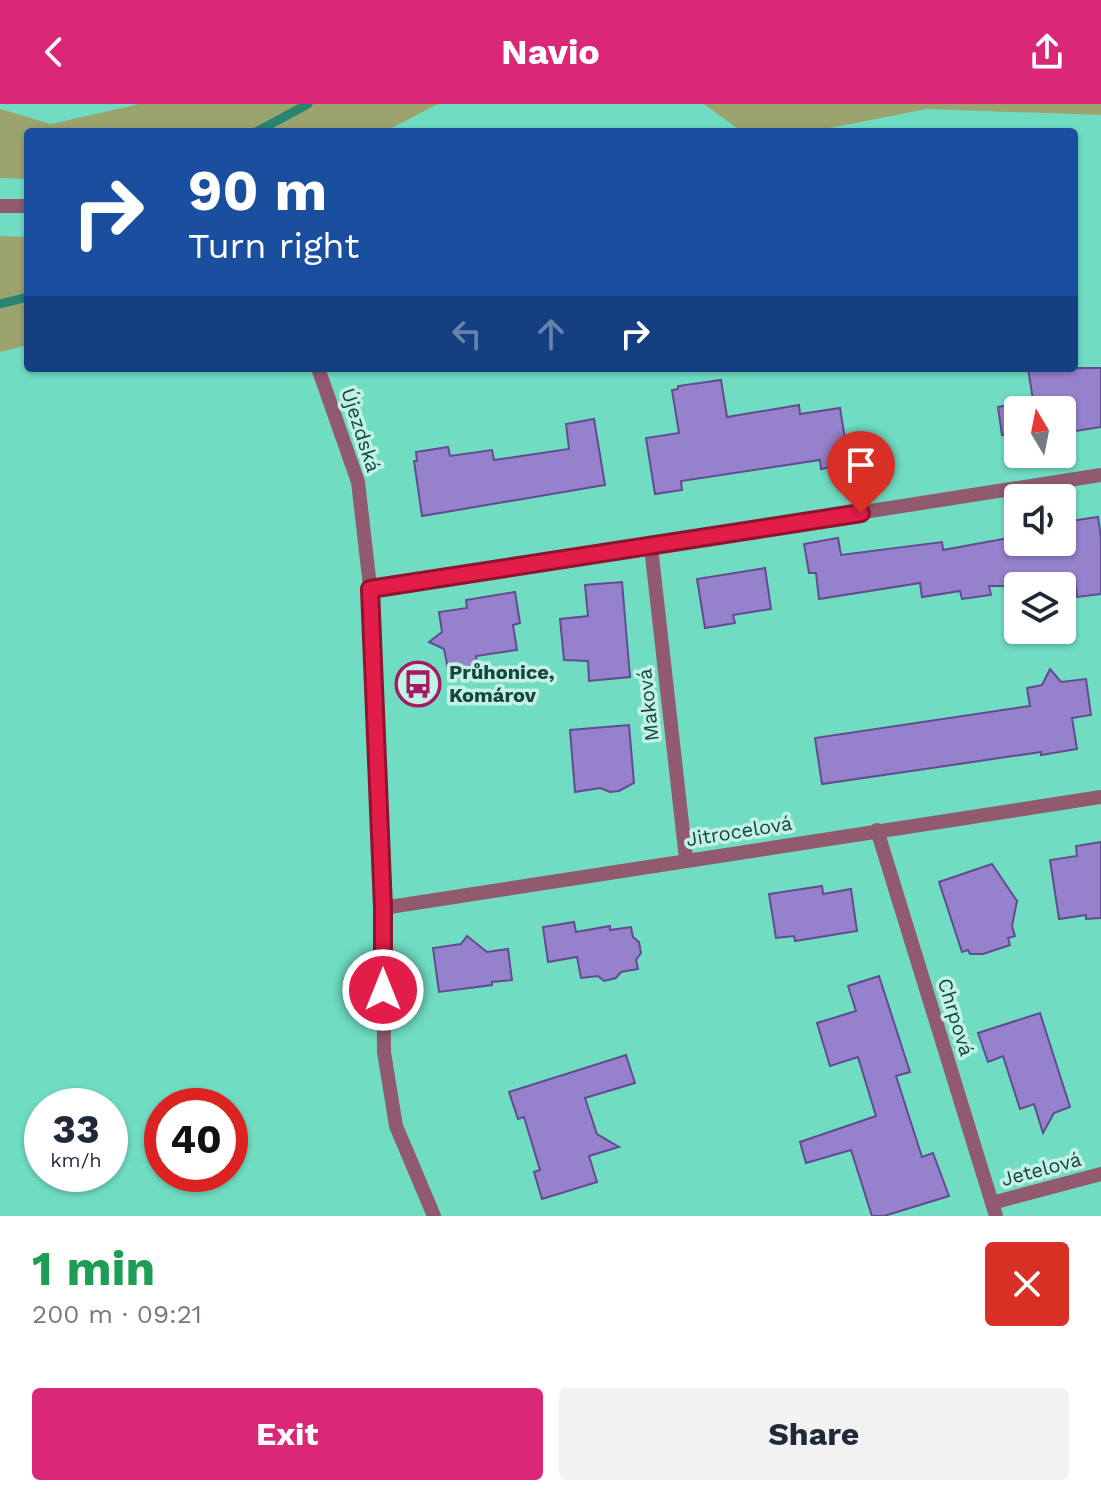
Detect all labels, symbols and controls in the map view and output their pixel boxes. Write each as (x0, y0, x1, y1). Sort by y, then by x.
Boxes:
icon: back (32, 30, 76, 74)
icon: share (1025, 30, 1069, 74)
text: Navio (501, 31, 600, 73)
text: 90 m (188, 158, 327, 224)
icon: right (56, 160, 160, 264)
text: Turn right (188, 225, 359, 267)
icon: left (445, 312, 489, 356)
icon: ahead (529, 312, 573, 356)
icon: right (613, 312, 657, 356)
street label: Újezdská (336, 385, 386, 475)
north arrow (1004, 396, 1076, 468)
map controls (1004, 396, 1076, 644)
pin (827, 431, 895, 513)
icon: arrive (839, 443, 883, 487)
button: sound (1004, 484, 1076, 556)
button: layers (1004, 572, 1076, 644)
bus stop icon: Průhonice, Komárov (394, 660, 442, 708)
place label: Průhonice, Komárov (449, 660, 555, 707)
street label: Maková (632, 668, 664, 742)
street label: Jitrocelová (684, 811, 794, 851)
position arrow (341, 948, 425, 1032)
street label: Chrpová (933, 975, 979, 1059)
speed limit sign: 40 (144, 1088, 248, 1192)
text: 33 (52, 1106, 100, 1153)
street label: Jetelová (998, 1147, 1084, 1191)
text: km/h (50, 1148, 102, 1172)
text: 1 min (32, 1240, 155, 1297)
button: close (985, 1242, 1069, 1326)
text: 200 m · 09:21 (32, 1299, 202, 1329)
button: Exit (32, 1388, 543, 1480)
button: Share (559, 1388, 1069, 1480)

